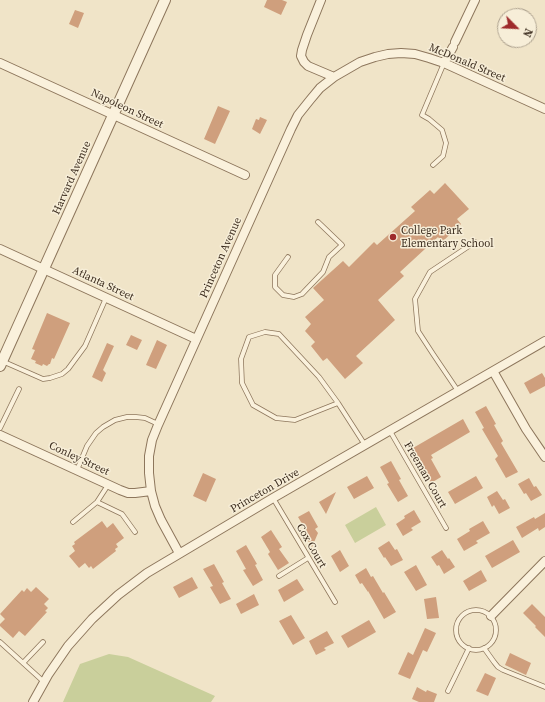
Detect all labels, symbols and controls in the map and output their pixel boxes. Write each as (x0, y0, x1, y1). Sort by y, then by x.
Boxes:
north arrow (497, 8, 537, 48)
text: N (519, 26, 536, 39)
street label: McDonald Street (427, 41, 507, 85)
street label: Napoleon Street (89, 86, 165, 132)
street label: Harvard Avenue (50, 139, 94, 217)
street label: Princeton Avenue (197, 216, 245, 300)
place label: College Park Elementary School (401, 224, 493, 250)
marker: College Park Elementary School (388, 232, 398, 242)
street label: Atlanta Street (70, 264, 136, 304)
street label: Conley Street (47, 439, 111, 479)
street label: Freeman Court (401, 440, 449, 510)
street label: Princeton Drive (228, 466, 302, 516)
street label: Cox Court (293, 522, 329, 570)

